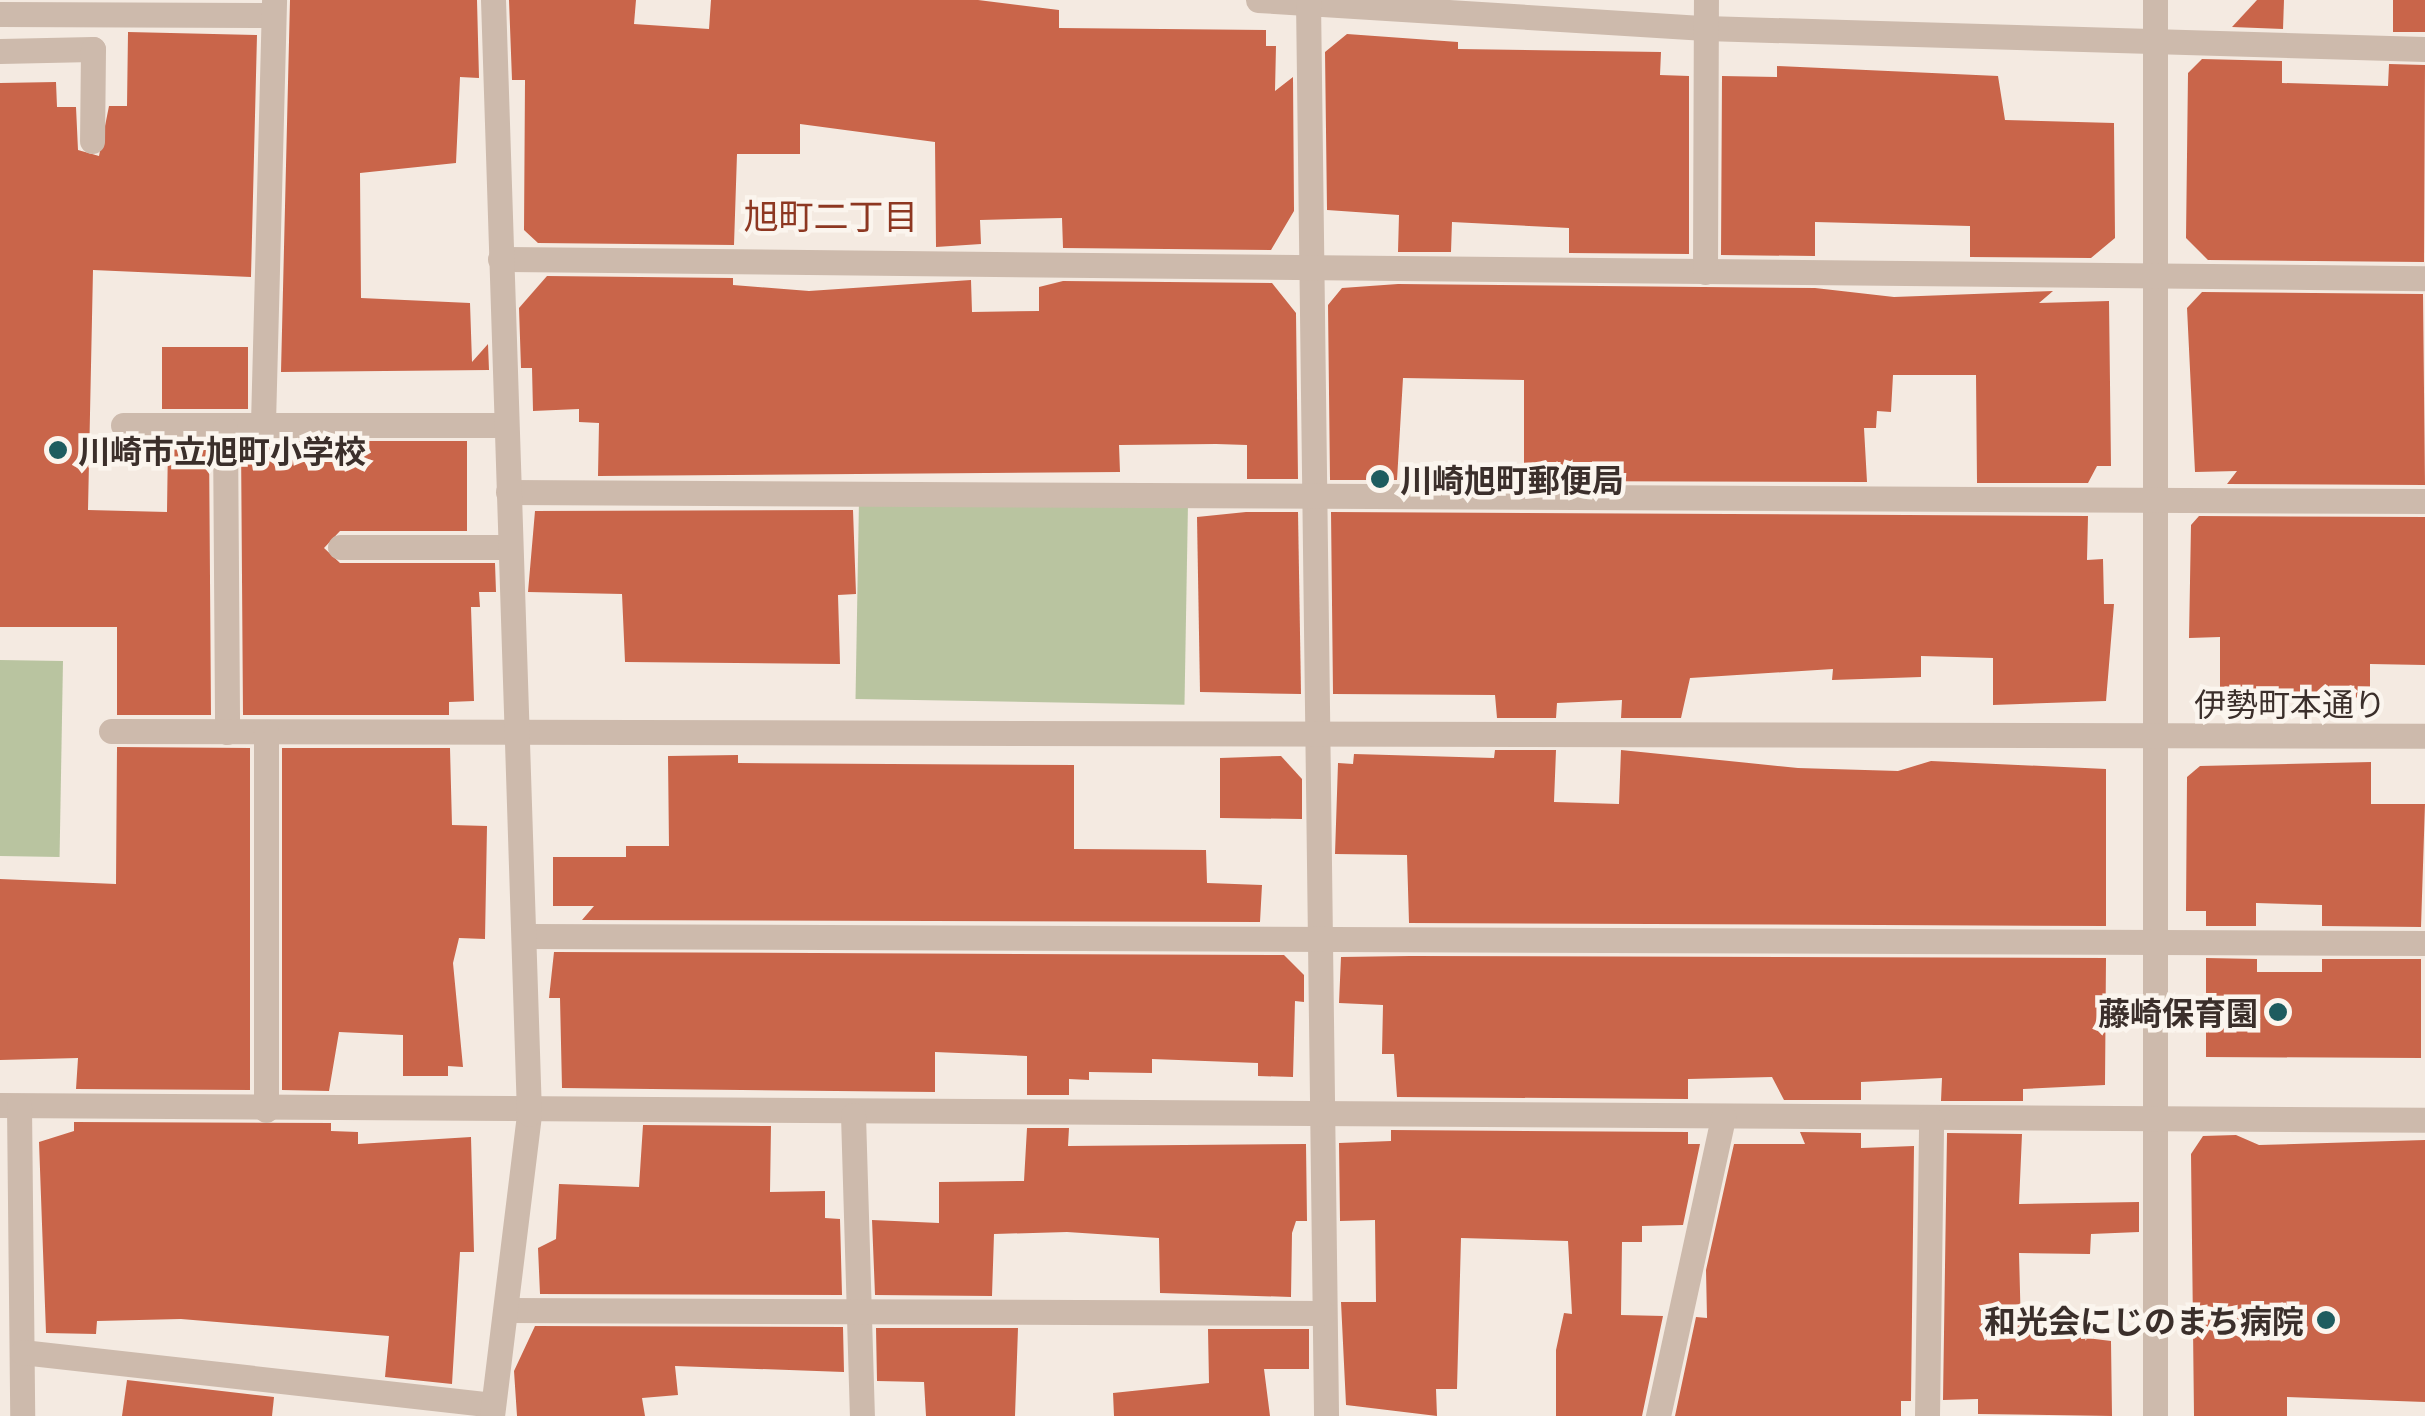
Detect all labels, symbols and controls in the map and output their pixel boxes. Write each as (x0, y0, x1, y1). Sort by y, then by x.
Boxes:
district label: 旭町二丁目 (744, 194, 918, 236)
place label: 川崎市立旭町小学校 (78, 431, 366, 469)
marker: 川崎市立旭町小学校 (47, 439, 69, 461)
place label: 川崎旭町郵便局 (1400, 460, 1624, 498)
marker: 川崎旭町郵便局 (1369, 468, 1391, 490)
street label: 伊勢町本通り (2194, 684, 2386, 722)
place label: 藤崎保育園 (2098, 993, 2258, 1031)
marker: 藤崎保育園 (2267, 1001, 2289, 1023)
place label: 和光会にじのまち病院 (1984, 1301, 2304, 1339)
marker: 和光会にじのまち病院 (2313, 1307, 2339, 1333)

